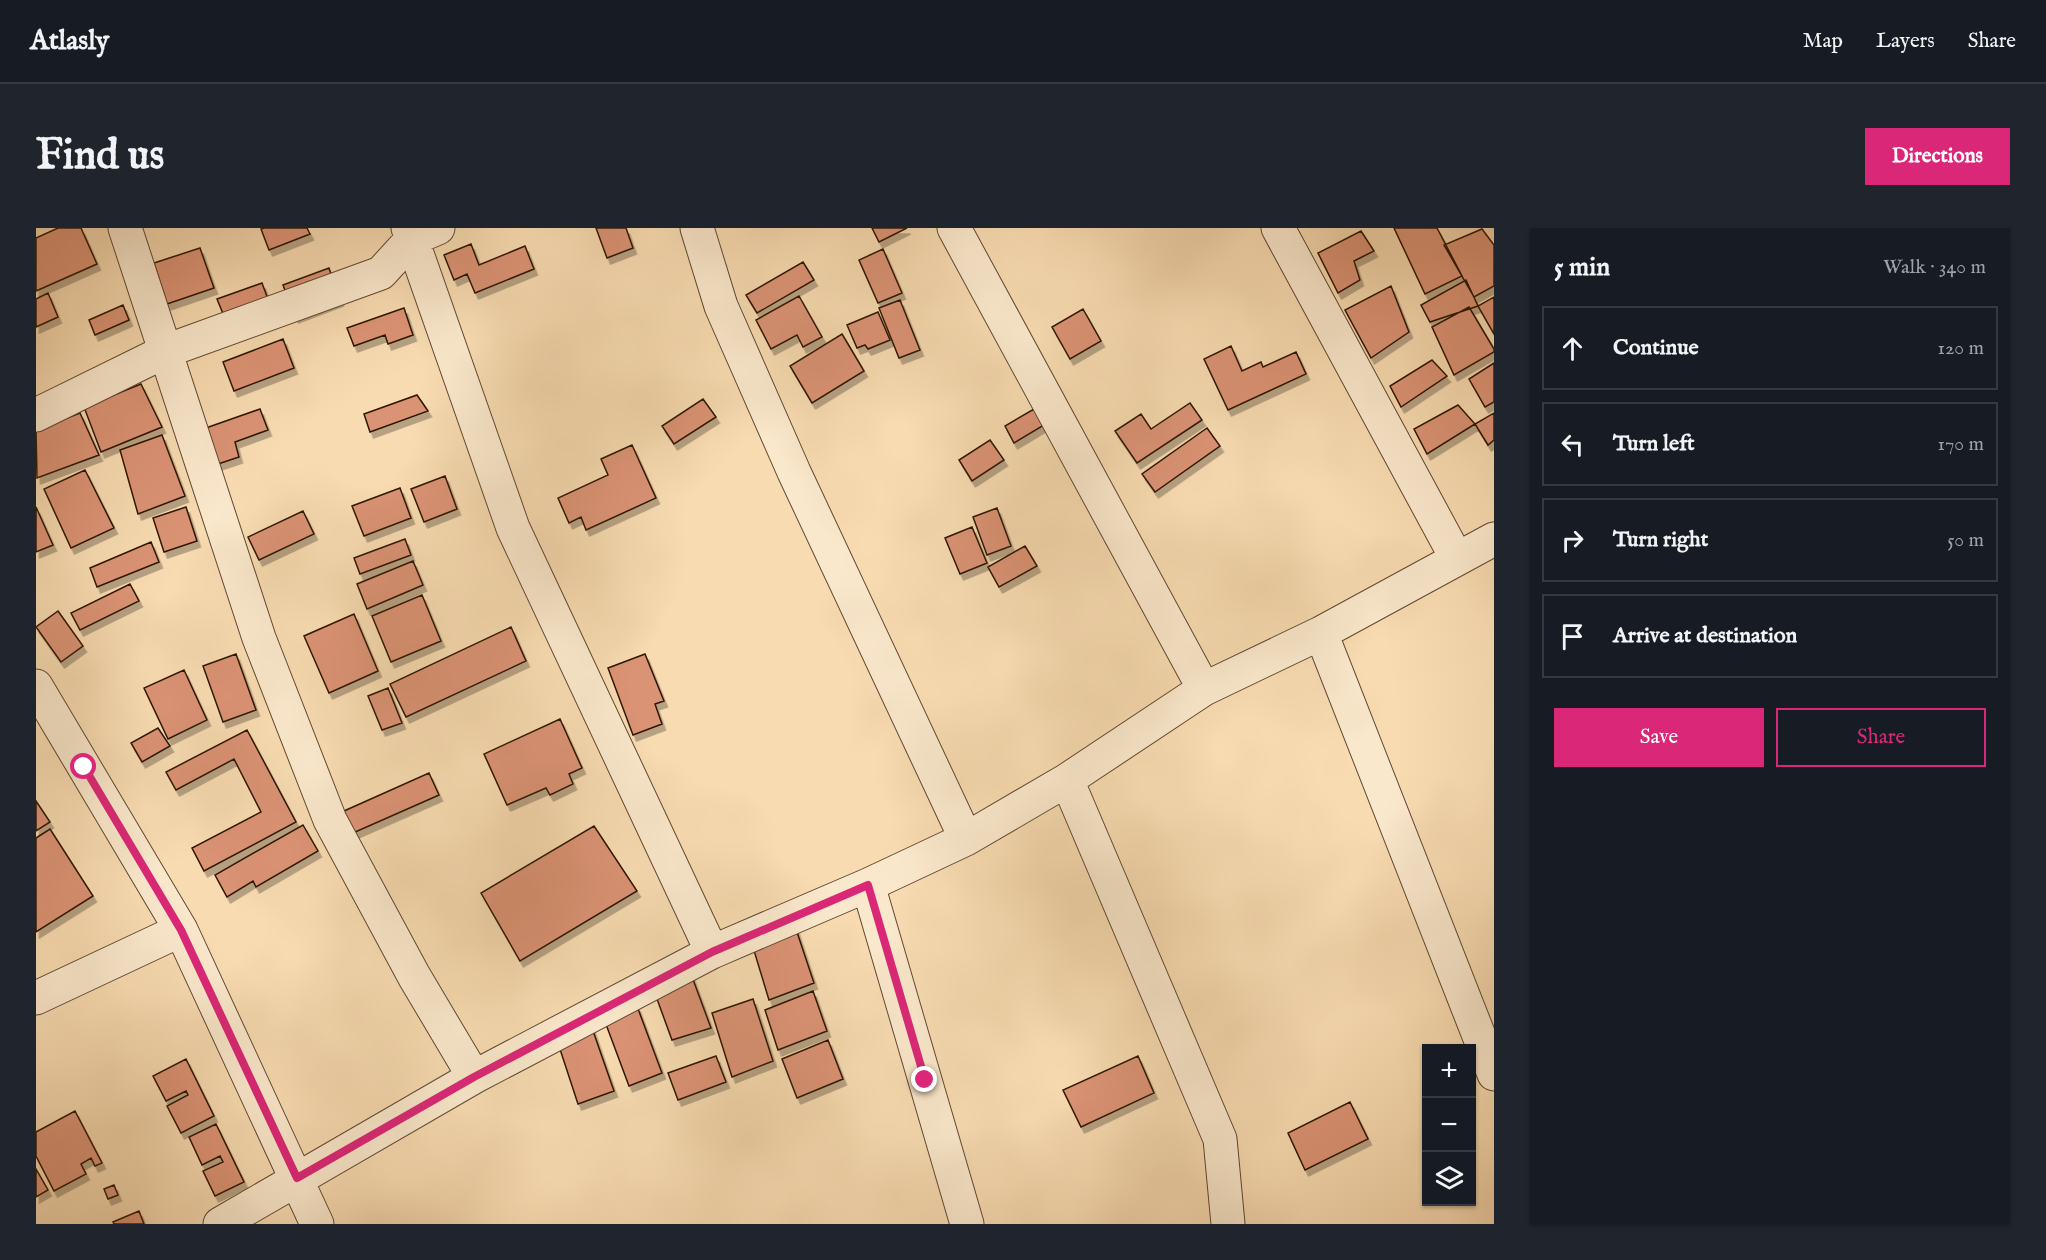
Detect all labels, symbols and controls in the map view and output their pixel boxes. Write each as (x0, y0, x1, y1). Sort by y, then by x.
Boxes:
text: Atlasly (30, 24, 109, 59)
text: Map (1803, 28, 1843, 55)
text: Layers (1876, 28, 1935, 55)
text: Share (1968, 28, 2016, 55)
button: Directions (1865, 128, 2010, 185)
text: Find us (36, 130, 164, 183)
text: 5 min (1554, 251, 1610, 284)
text: Walk · 340 m (1883, 255, 1986, 280)
icon: ahead (1556, 332, 1589, 365)
text: Continue (1613, 334, 1699, 362)
text: 120 m (1938, 336, 1984, 361)
icon: left (1556, 428, 1589, 461)
text: Turn left (1613, 430, 1695, 458)
text: 170 m (1938, 432, 1984, 457)
icon: right (1556, 524, 1589, 557)
text: Turn right (1613, 526, 1708, 554)
text: 50 m (1947, 528, 1984, 553)
icon: arrive (1556, 620, 1589, 653)
text: Arrive at destination (1613, 622, 1797, 650)
button: Save (1554, 708, 1764, 767)
button: Share (1776, 708, 1986, 767)
route start (70, 753, 96, 779)
map controls (1422, 1044, 1476, 1206)
button: + (1422, 1044, 1476, 1098)
route end (911, 1066, 937, 1092)
button: − (1422, 1098, 1476, 1152)
button: layers (1422, 1152, 1476, 1206)

